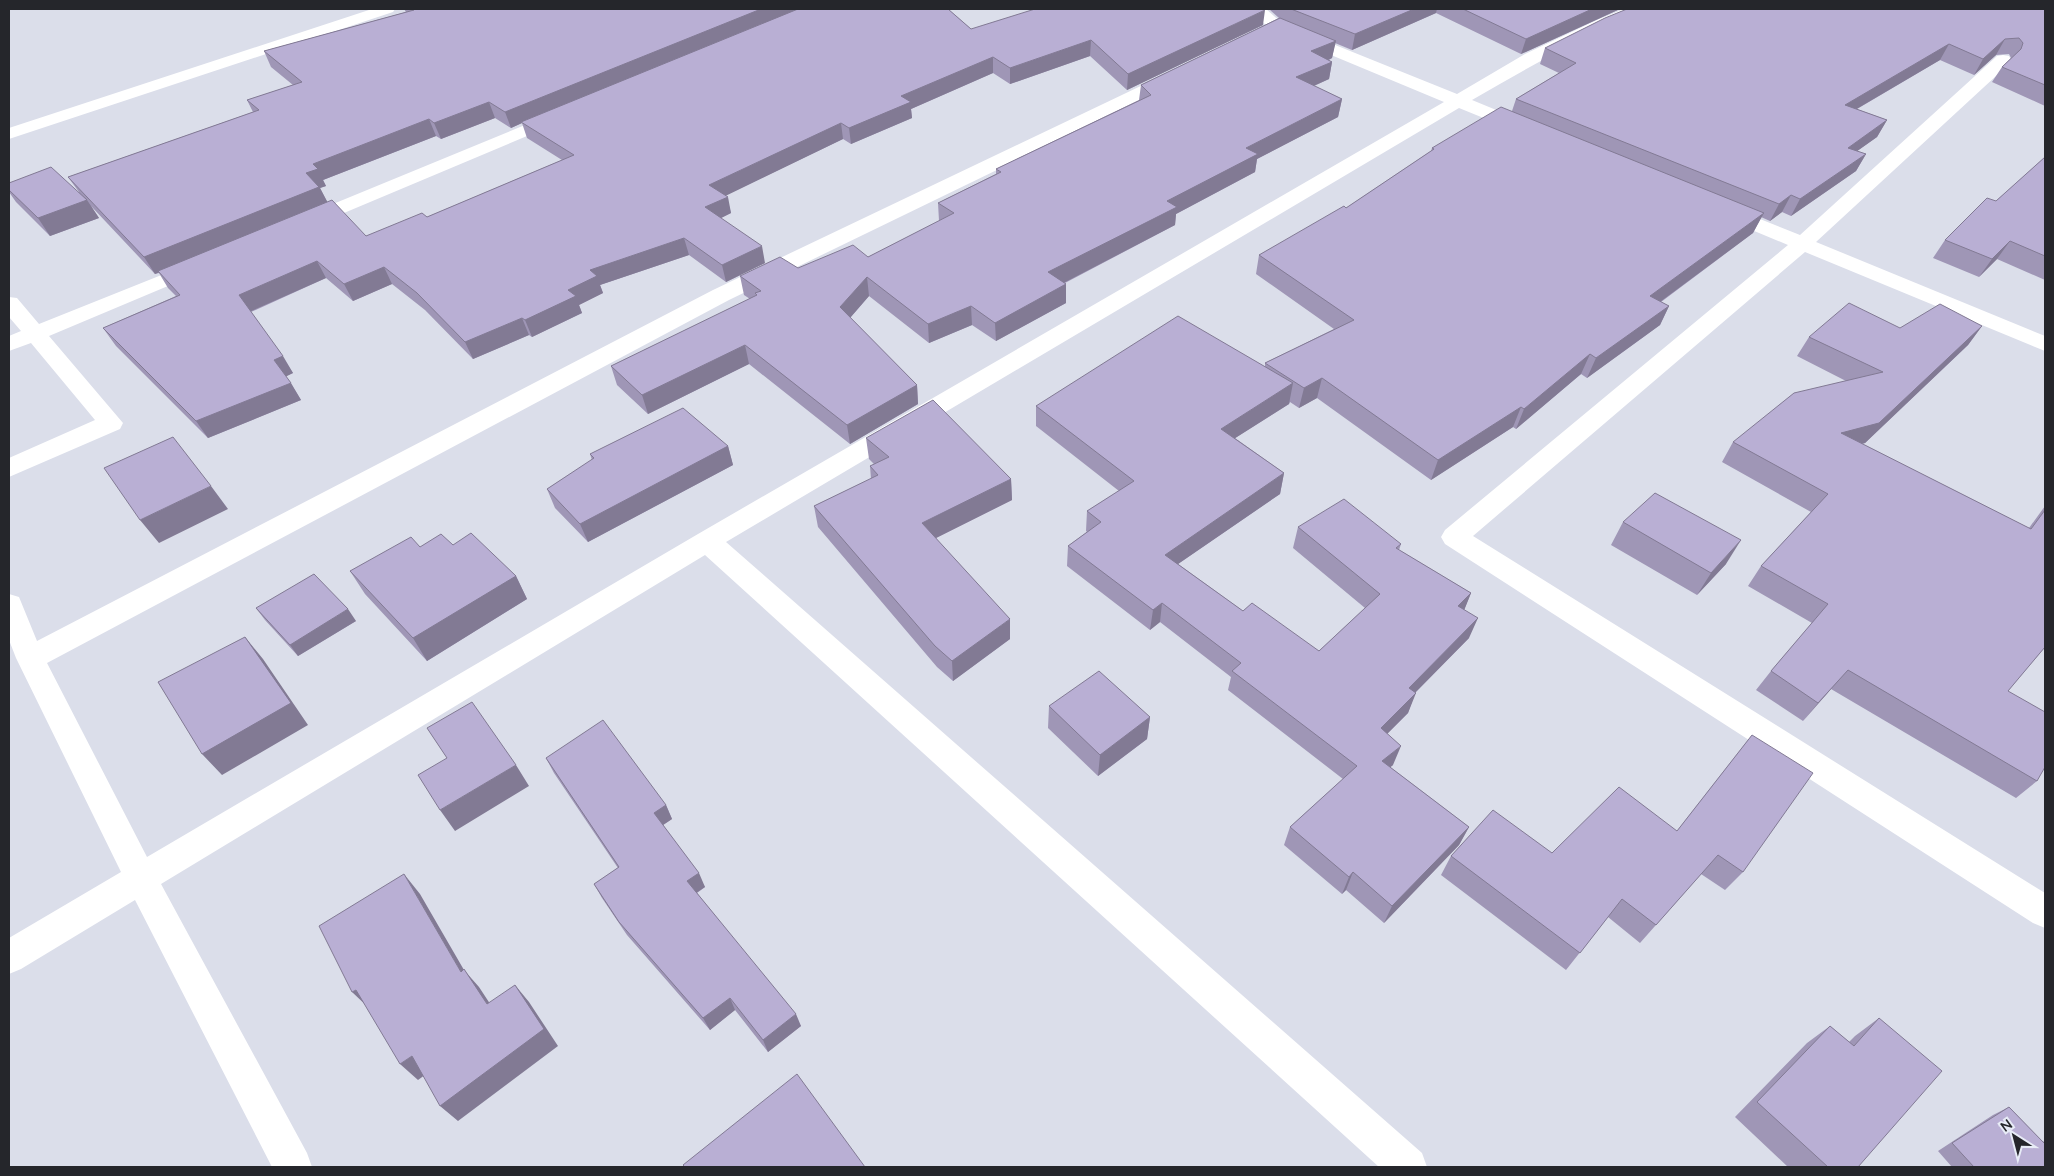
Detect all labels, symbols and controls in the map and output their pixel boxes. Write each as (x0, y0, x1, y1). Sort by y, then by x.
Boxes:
north arrow (1989, 1111, 2039, 1161)
text: N (1997, 1115, 2016, 1137)

